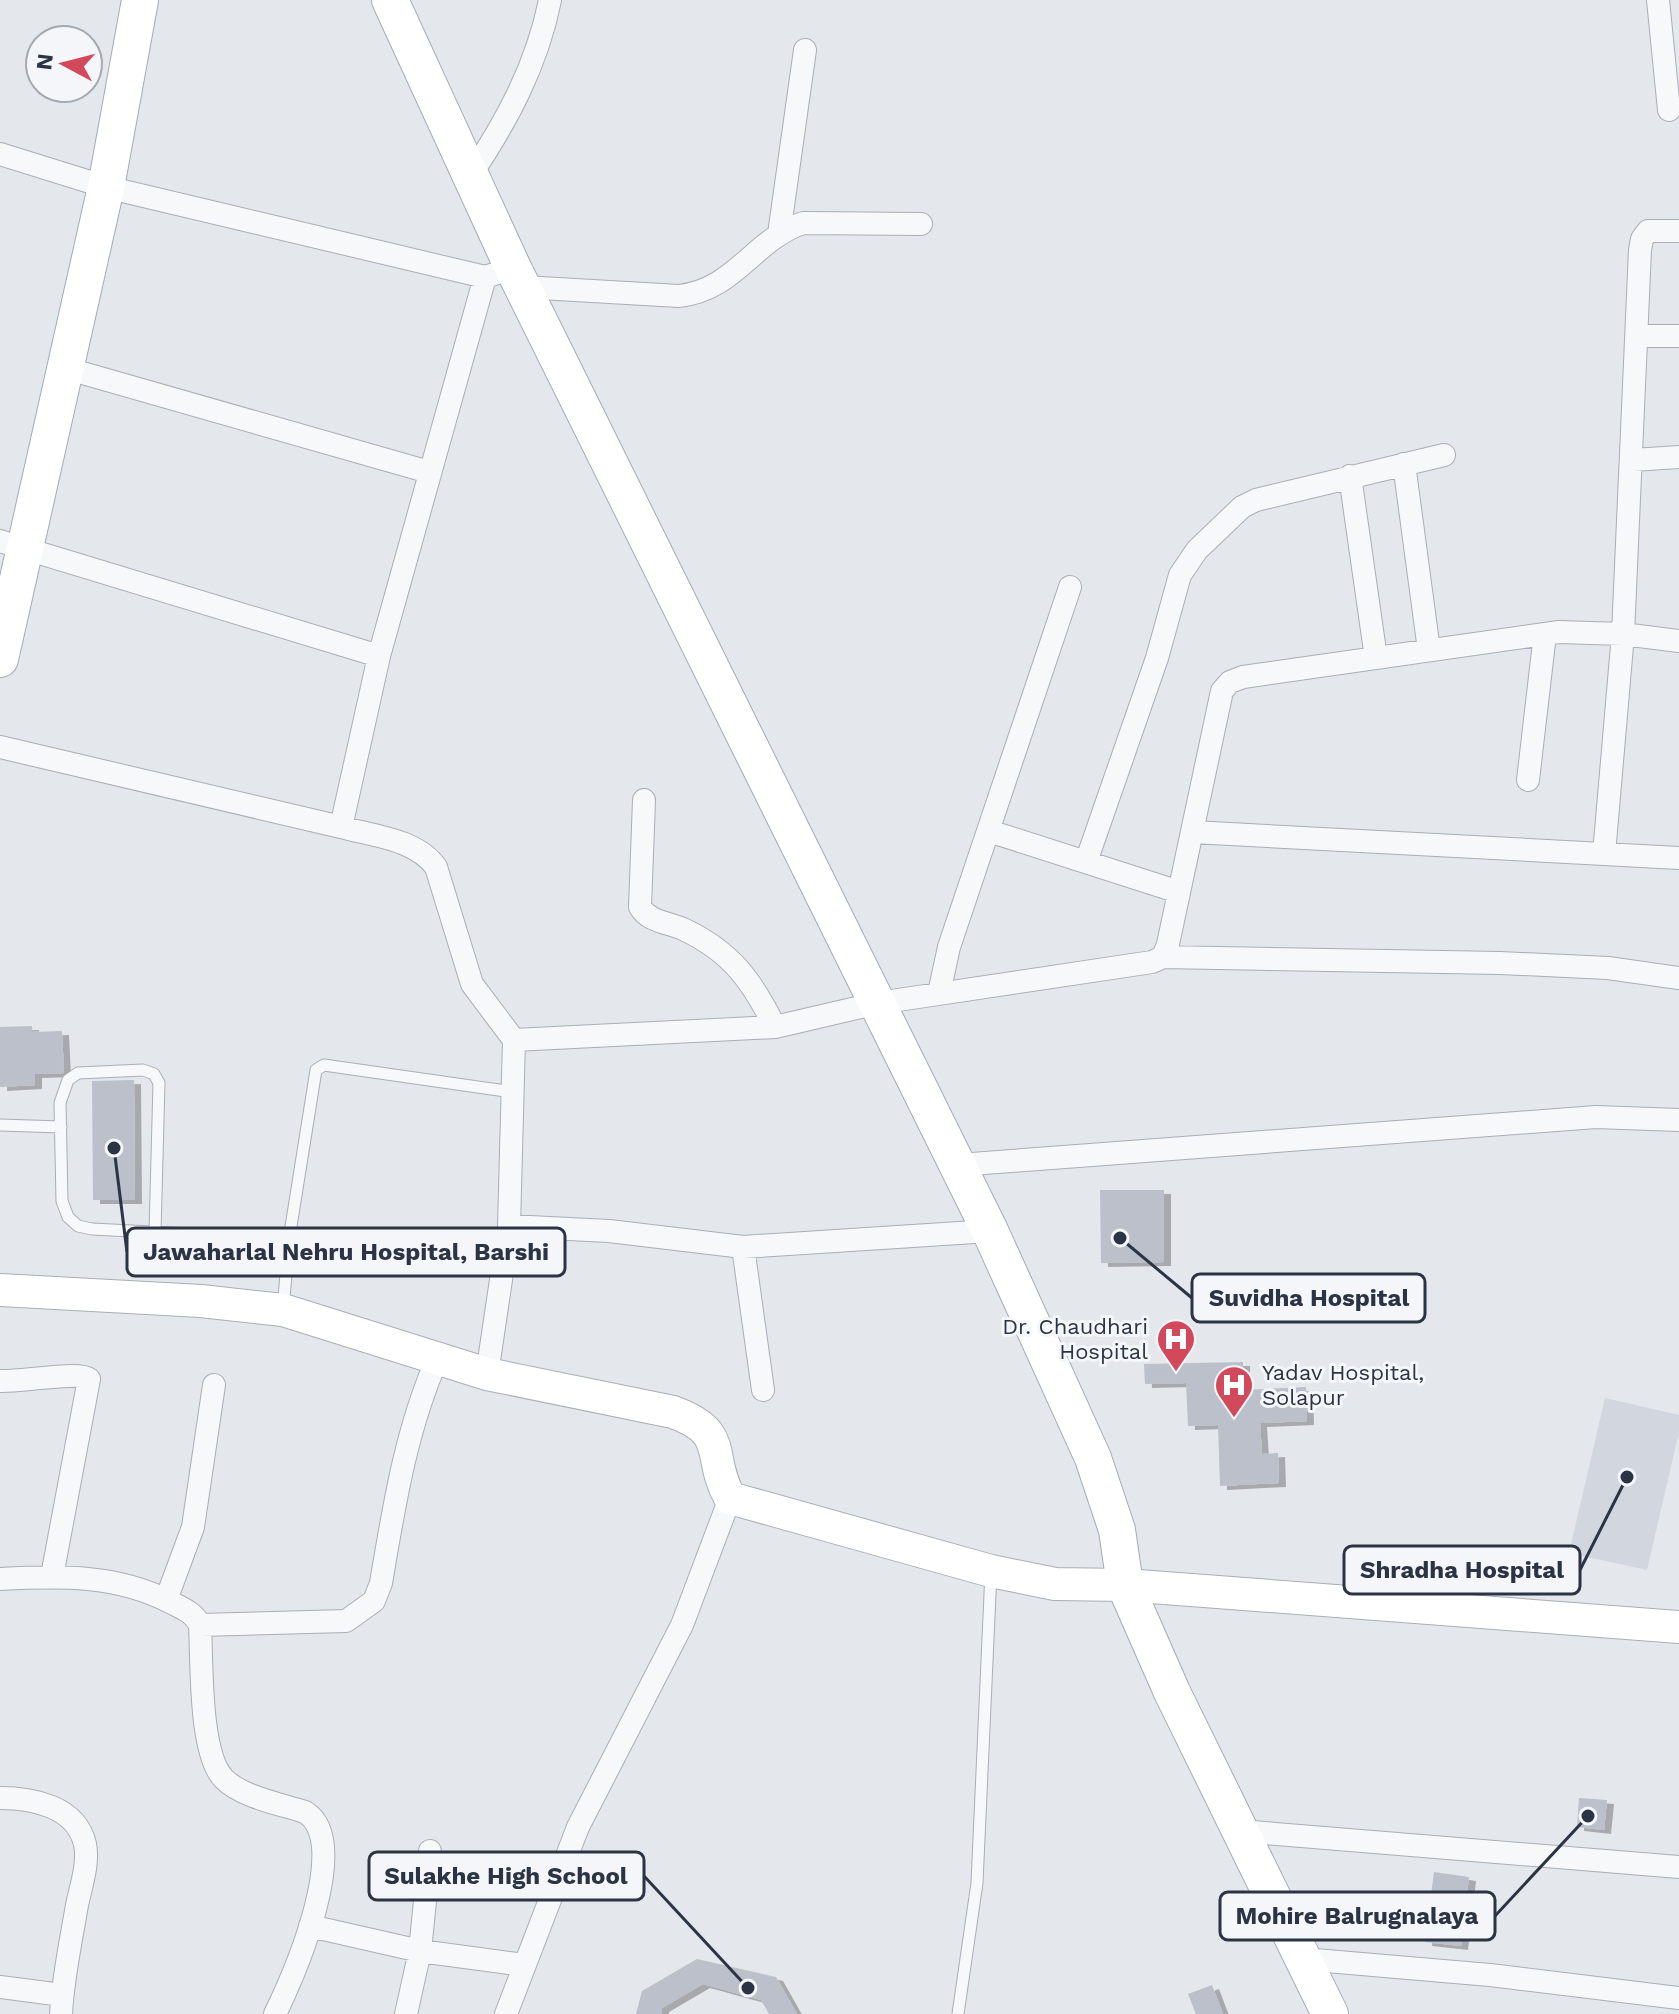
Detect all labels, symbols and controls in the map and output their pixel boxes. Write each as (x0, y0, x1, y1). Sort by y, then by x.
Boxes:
north arrow (24, 24, 104, 104)
text: N (31, 52, 58, 71)
callout: Jawaharlal Nehru Hospital, Barshi (127, 1228, 565, 1276)
text: Jawaharlal Nehru Hospital, Barshi (143, 1238, 549, 1266)
callout: Suvidha Hospital (1192, 1274, 1425, 1322)
text: Suvidha Hospital (1209, 1284, 1409, 1312)
place label: Dr. Chaudhari Hospital (1002, 1314, 1148, 1364)
hospital icon: Dr. Chaudhari Hospital (1155, 1318, 1197, 1373)
place label: Yadav Hospital, Solapur (1262, 1360, 1424, 1410)
hospital icon: Yadav Hospital, Solapur (1213, 1364, 1255, 1419)
callout: Shradha Hospital (1344, 1546, 1580, 1594)
text: Shradha Hospital (1360, 1556, 1564, 1584)
callout: Sulakhe High School (369, 1852, 644, 1900)
text: Sulakhe High School (384, 1862, 628, 1890)
callout: Mohire Balrugnalaya (1220, 1892, 1495, 1940)
text: Mohire Balrugnalaya (1236, 1902, 1478, 1930)

